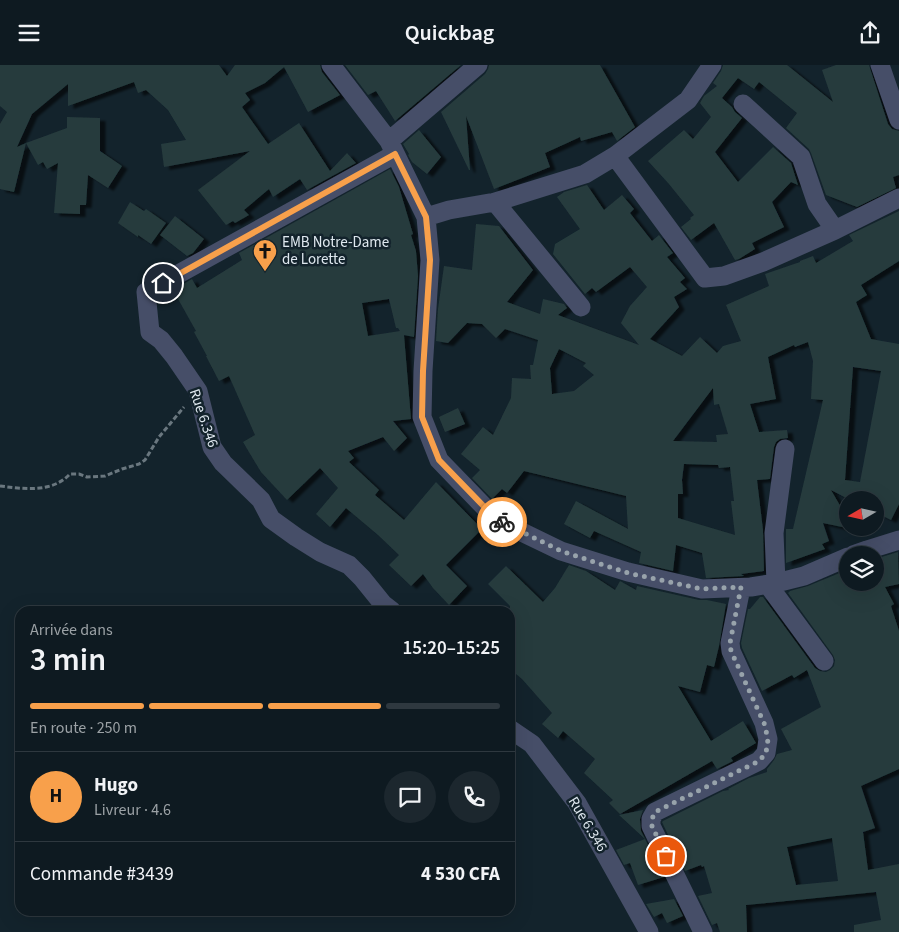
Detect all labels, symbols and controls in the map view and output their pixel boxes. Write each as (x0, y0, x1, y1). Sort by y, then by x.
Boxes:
text: Quickbag (405, 17, 494, 49)
icon: menu (15, 19, 43, 47)
icon: share (856, 19, 884, 47)
place label: EMB Notre-Dame de Lorette (282, 232, 389, 270)
church icon: EMB Notre-Dame de Lorette (252, 238, 278, 272)
pin (142, 262, 184, 304)
icon: home (149, 269, 177, 297)
street label: Rue 6.346 (184, 386, 223, 450)
north arrow (839, 491, 884, 536)
map controls (839, 491, 884, 591)
courier (477, 497, 527, 547)
icon: bike (488, 508, 516, 536)
button: layers (839, 546, 884, 591)
text: Arrivée dans (30, 619, 113, 641)
text: 15:20–15:25 (402, 635, 500, 662)
text: 3 min (30, 637, 106, 683)
text: En route · 250 m (30, 717, 137, 739)
button: chat (384, 771, 436, 823)
button: phone (448, 771, 500, 823)
text: Hugo (94, 772, 138, 799)
text: H (50, 783, 62, 810)
street label: Rue 6.346 (563, 793, 612, 856)
text: Livreur · 4.6 (94, 799, 171, 821)
pin (645, 835, 687, 877)
icon: bag (652, 842, 680, 870)
text: Commande #3439 (30, 861, 174, 888)
text: 4 530 CFA (421, 861, 500, 888)

